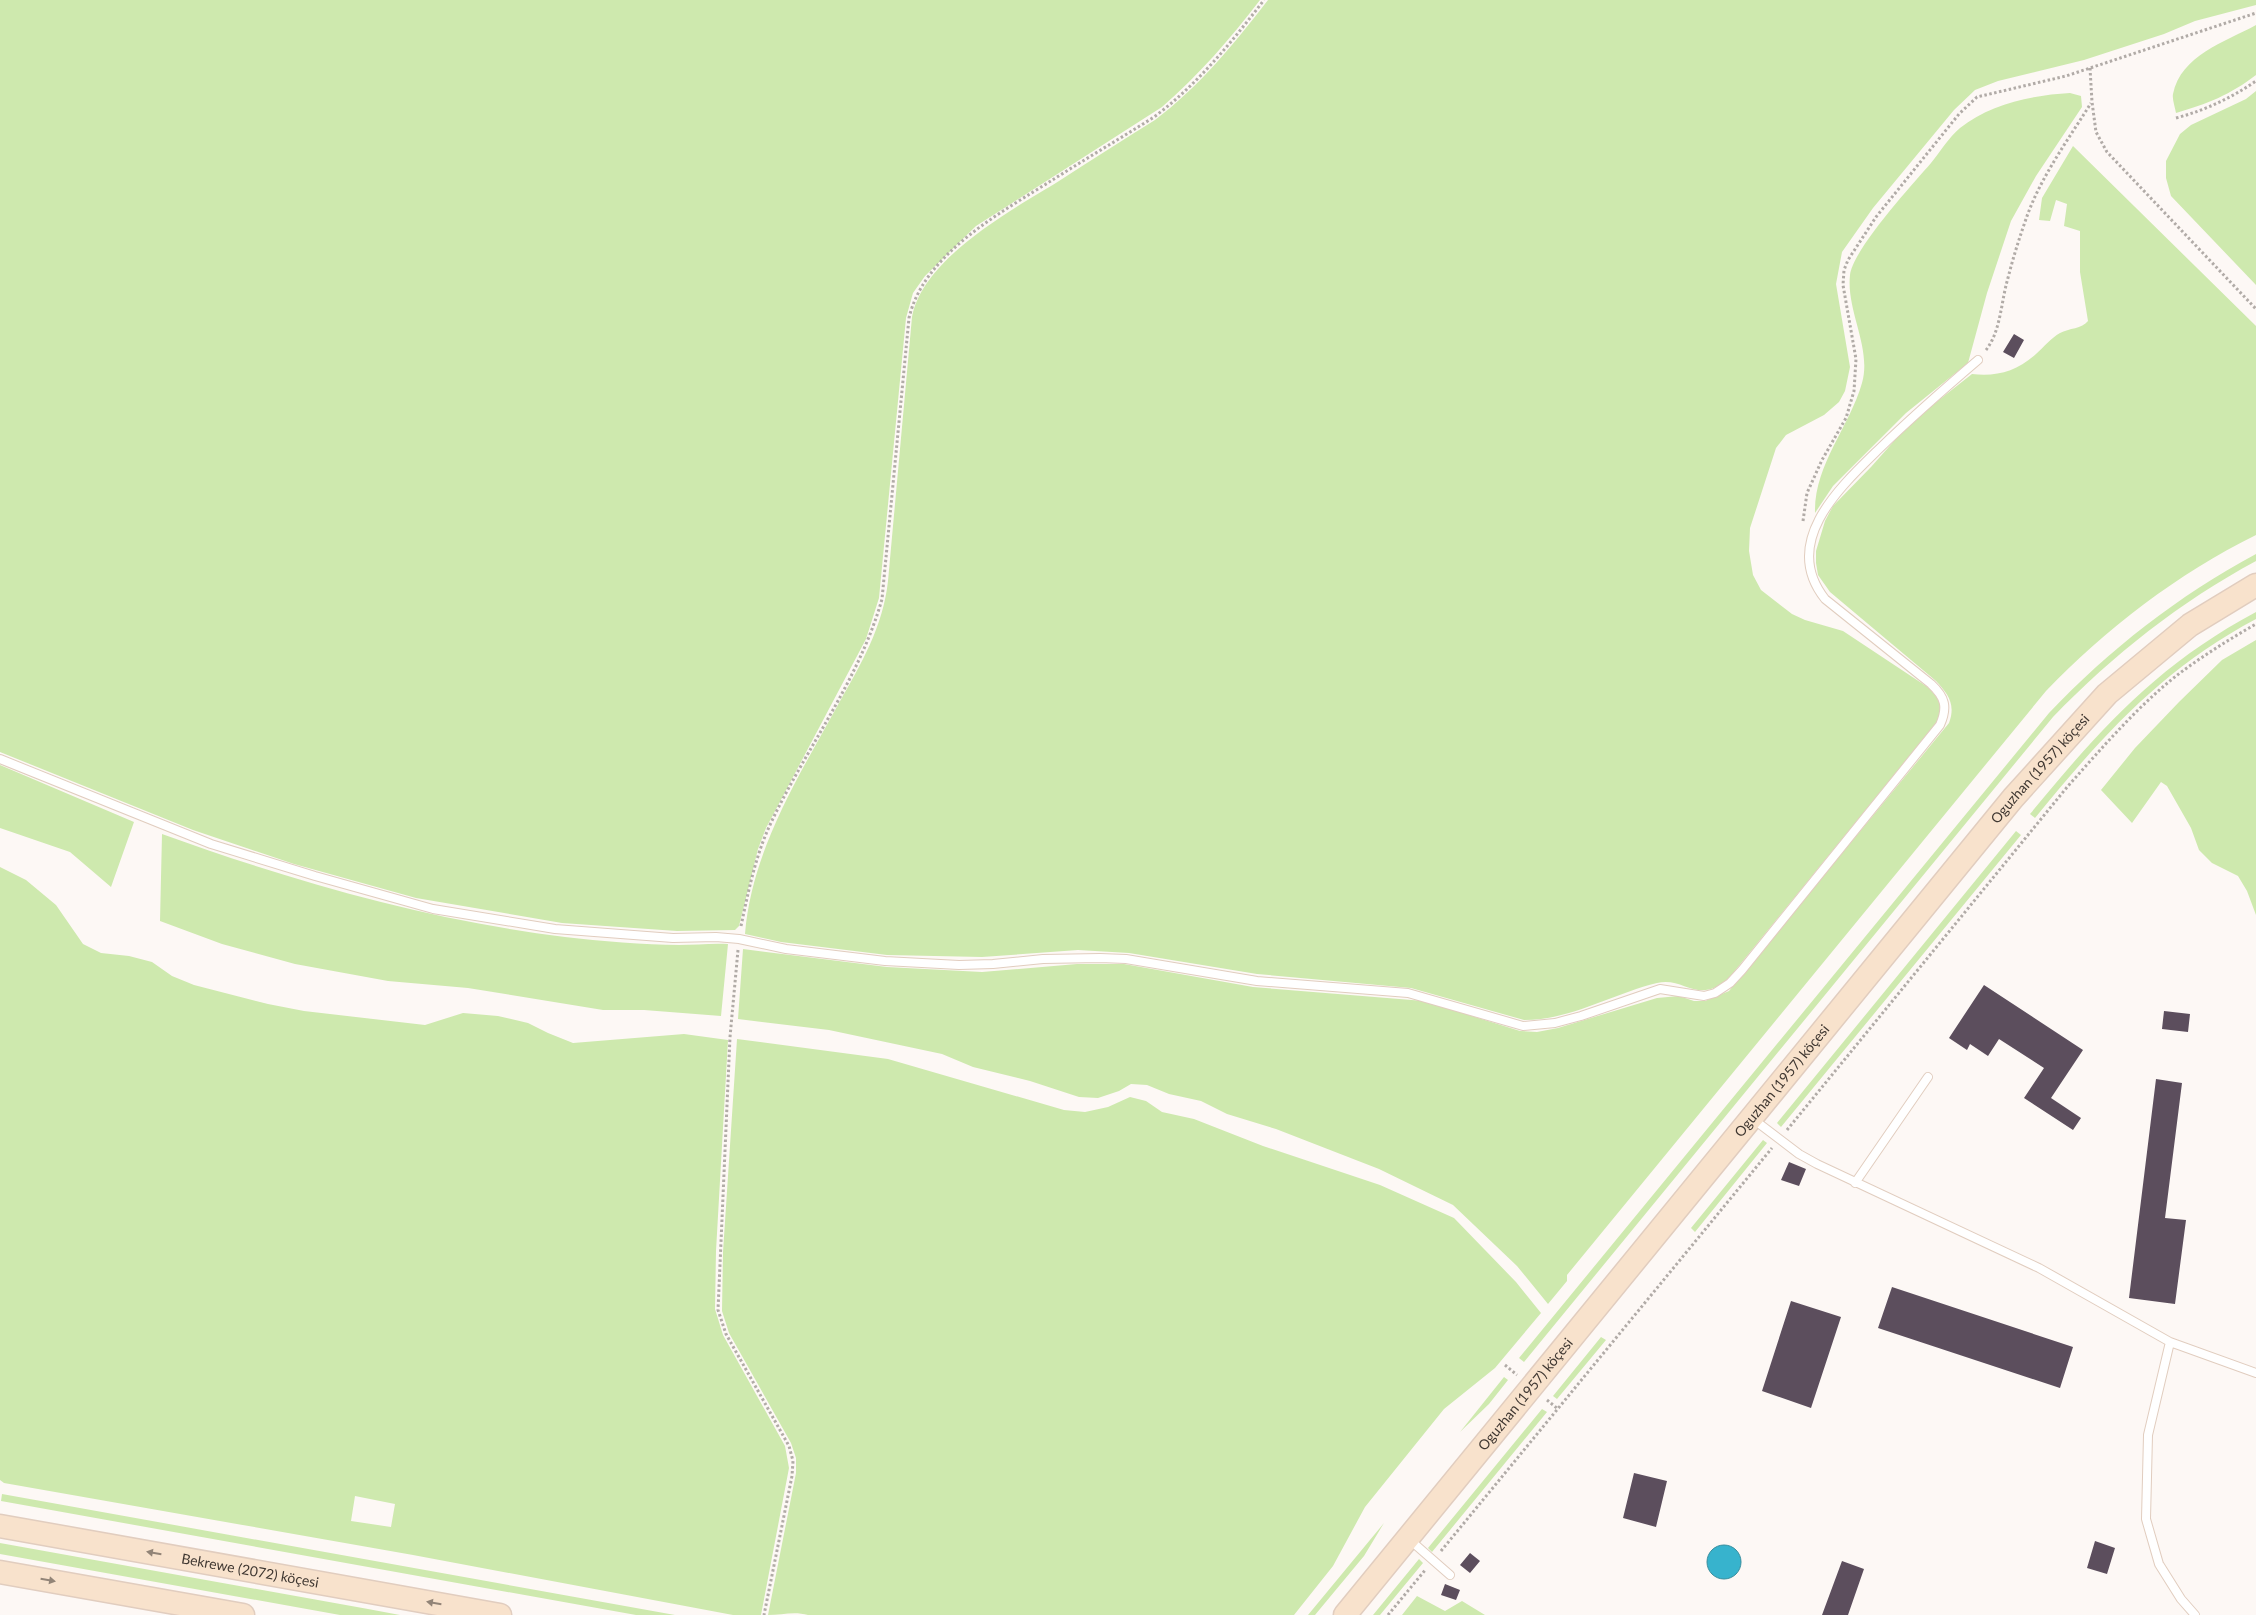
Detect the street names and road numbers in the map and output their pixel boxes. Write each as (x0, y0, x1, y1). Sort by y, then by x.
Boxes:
street label: Oguzhan (1957) köçesi (1987, 710, 2093, 827)
street label: Oguzhan (1957) köçesi (1730, 1021, 1832, 1140)
street label: Oguzhan (1957) köçesi (1474, 1334, 1576, 1454)
street label: Bekrewe (2072) köçesi (180, 1549, 320, 1591)

